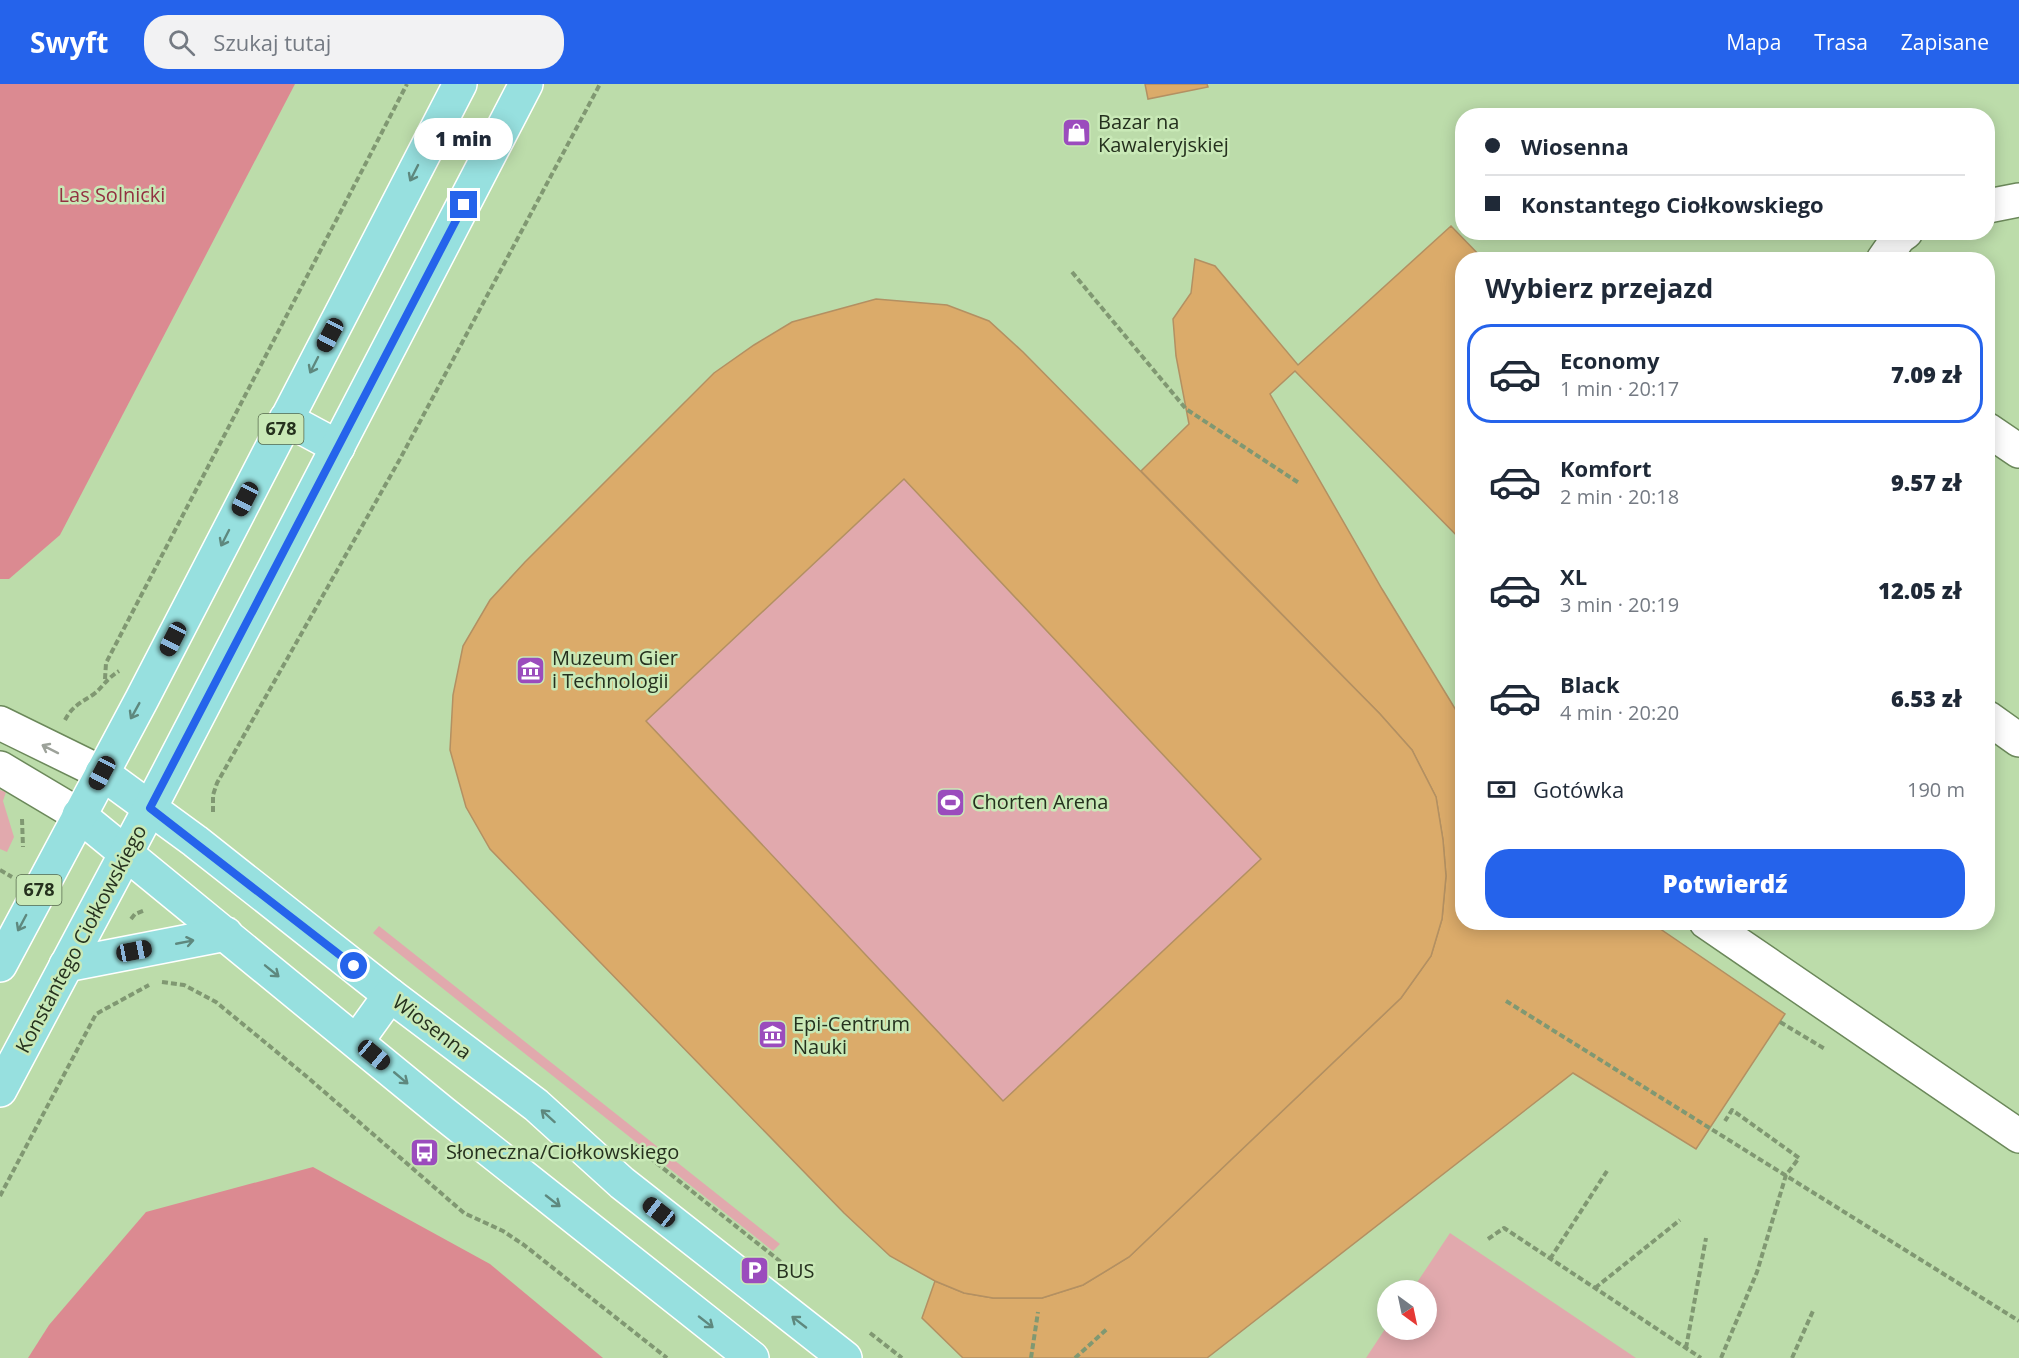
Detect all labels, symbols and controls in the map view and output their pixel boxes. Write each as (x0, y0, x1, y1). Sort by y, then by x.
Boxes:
search box (144, 15, 564, 69)
text: Swyft (30, 23, 108, 61)
icon: search (165, 26, 198, 59)
text: Szukaj tutaj (213, 27, 331, 57)
text: Mapa (1726, 28, 1781, 56)
text: Trasa (1814, 28, 1868, 56)
text: Zapisane (1901, 28, 1989, 56)
place label: Bazar na Kawaleryjskiej (1098, 108, 1229, 158)
shop icon: Bazar na Kawaleryjskiej (1061, 117, 1093, 149)
callout: 1 min (414, 118, 514, 160)
text: 1 min (435, 125, 492, 152)
text: Wiosenna (1521, 131, 1629, 161)
one-way arrow (408, 164, 419, 182)
park label: Las Solnicki (59, 181, 165, 208)
text: Konstantego Ciołkowskiego (1521, 189, 1824, 219)
route end (450, 191, 477, 218)
text: Wybierz przejazd (1485, 269, 1713, 306)
car (314, 315, 346, 355)
text: Economy (1560, 345, 1659, 375)
icon: car (1488, 347, 1542, 401)
one-way arrow (308, 356, 320, 373)
text: 7.09 zł (1891, 359, 1962, 389)
text: 1 min · 20:17 (1560, 375, 1679, 402)
road number: 678 (258, 414, 304, 444)
text: Komfort (1560, 453, 1652, 483)
icon: car (1488, 455, 1542, 509)
text: 9.57 zł (1891, 467, 1962, 497)
car (229, 479, 261, 519)
text: 2 min · 20:18 (1560, 483, 1679, 510)
one-way arrow (219, 529, 230, 547)
text: XL (1560, 561, 1587, 591)
icon: car (1488, 563, 1542, 617)
text: 12.05 zł (1878, 575, 1962, 605)
text: 3 min · 20:19 (1560, 591, 1679, 618)
car (157, 619, 189, 659)
place label: Muzeum Gier i Technologii (552, 644, 678, 694)
museum icon: Muzeum Gier i Technologii (515, 654, 547, 686)
text: Black (1560, 669, 1620, 699)
icon: car (1488, 671, 1542, 725)
text: 6.53 zł (1891, 683, 1962, 713)
text: 4 min · 20:20 (1560, 699, 1679, 726)
one-way arrow (129, 702, 140, 720)
one-way arrow (42, 743, 60, 754)
car (86, 753, 118, 793)
icon: cash (1485, 773, 1518, 806)
text: Gotówka (1533, 774, 1624, 804)
text: 190 m (1907, 776, 1965, 803)
sports icon: Chorten Arena (935, 786, 967, 818)
place label: Chorten Arena (972, 788, 1108, 815)
street label: Konstantego Ciołkowskiego (9, 820, 152, 1058)
button: Potwierdź (1485, 849, 1965, 918)
road number: 678 (16, 875, 62, 905)
one-way arrow (16, 914, 28, 931)
one-way arrow (174, 936, 194, 947)
car (115, 939, 153, 963)
route start (340, 952, 367, 979)
one-way arrow (263, 964, 279, 977)
street label: Wiosenna (387, 988, 477, 1065)
place label: Epi-Centrum Nauki (793, 1010, 910, 1060)
museum icon: Epi-Centrum Nauki (756, 1019, 788, 1051)
car (354, 1037, 394, 1073)
one-way arrow (393, 1072, 409, 1085)
one-way arrow (540, 1109, 555, 1123)
bus stop icon: Słoneczna/Ciołkowskiego (409, 1136, 441, 1168)
place label: Słoneczna/Ciołkowskiego (446, 1138, 679, 1165)
one-way arrow (545, 1194, 561, 1207)
car (639, 1194, 679, 1230)
parking icon: BUS (739, 1255, 771, 1287)
place label: BUS (776, 1257, 815, 1284)
north arrow (1377, 1280, 1437, 1340)
map controls (1377, 1280, 1437, 1340)
one-way arrow (698, 1315, 714, 1328)
one-way arrow (791, 1315, 807, 1328)

